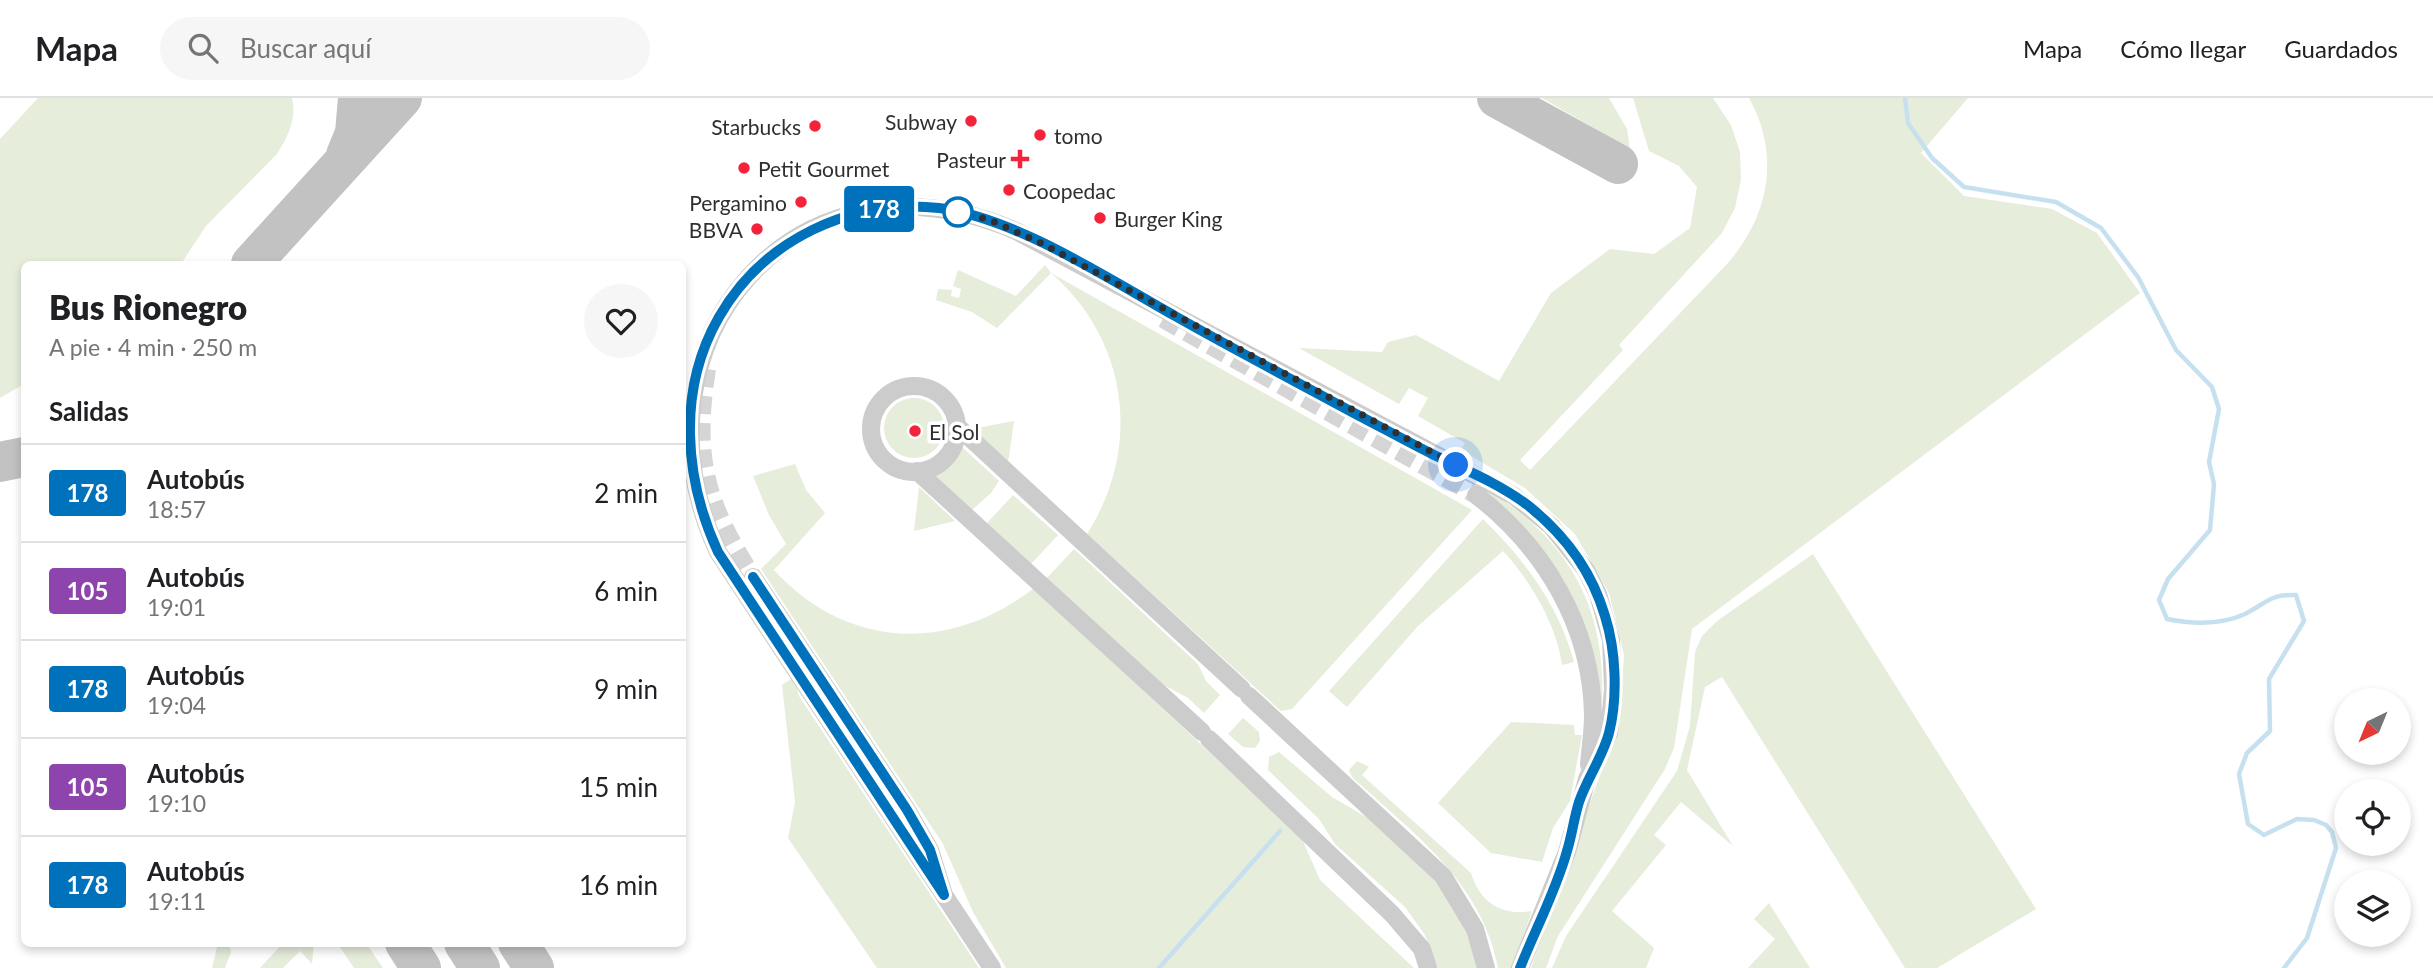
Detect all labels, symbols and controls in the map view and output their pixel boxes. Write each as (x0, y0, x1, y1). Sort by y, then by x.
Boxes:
search box (160, 17, 650, 80)
text: Mapa (35, 28, 118, 68)
icon: search (184, 29, 222, 67)
text: Buscar aquí (240, 32, 371, 64)
text: Mapa (2023, 34, 2082, 63)
text: Cómo llegar (2120, 34, 2246, 63)
text: Guardados (2284, 34, 2398, 63)
place label: Subway (885, 109, 957, 134)
marker: Subway (963, 113, 979, 129)
place label: Starbucks (711, 114, 801, 139)
marker: Starbucks (807, 118, 823, 134)
place label: tomo (1054, 123, 1103, 148)
marker: tomo (1032, 127, 1048, 143)
place label: Pasteur (936, 147, 1006, 172)
marker: Pasteur (1012, 151, 1028, 167)
place label: Petit Gourmet (758, 156, 890, 181)
marker: Petit Gourmet (736, 160, 752, 176)
place label: Coopedac (1023, 178, 1116, 203)
marker: Coopedac (1001, 182, 1017, 198)
line badge: 178 (839, 186, 919, 232)
place label: Pergamino (689, 190, 787, 215)
marker: Pergamino (793, 194, 809, 210)
text: 178 (858, 194, 900, 223)
unlabelled marker (943, 197, 973, 227)
place label: Burger King (1114, 206, 1223, 231)
marker: Burger King (1092, 210, 1108, 226)
place label: BBVA (689, 217, 744, 242)
marker: BBVA (749, 221, 765, 237)
button: heart (584, 284, 658, 358)
text: Bus Rionegro (49, 287, 247, 327)
text: A pie · 4 min · 250 m (49, 333, 257, 361)
text: Salidas (49, 395, 129, 427)
place label: El Sol (929, 419, 980, 444)
marker: El Sol (907, 423, 923, 439)
your location (1438, 447, 1473, 482)
text: Autobús (147, 463, 245, 495)
text: 2 min (594, 477, 658, 509)
text: 178 (67, 478, 108, 507)
text: 18:57 (147, 495, 206, 523)
text: Autobús (147, 561, 245, 593)
text: 6 min (594, 575, 658, 607)
text: 105 (67, 576, 108, 605)
text: 19:01 (147, 593, 206, 621)
text: Autobús (147, 659, 245, 691)
text: 9 min (594, 673, 658, 705)
text: 178 (67, 674, 108, 703)
north arrow (2334, 688, 2412, 765)
map controls (2334, 688, 2411, 947)
text: 19:04 (147, 691, 206, 719)
text: Autobús (147, 757, 245, 789)
text: 15 min (579, 771, 658, 803)
text: 105 (67, 772, 108, 801)
button: locate (2334, 779, 2411, 856)
text: 19:10 (147, 789, 206, 817)
text: Autobús (147, 855, 245, 887)
text: 16 min (579, 869, 658, 901)
text: 178 (67, 870, 108, 899)
button: layers (2334, 870, 2411, 947)
text: 19:11 (147, 887, 206, 915)

